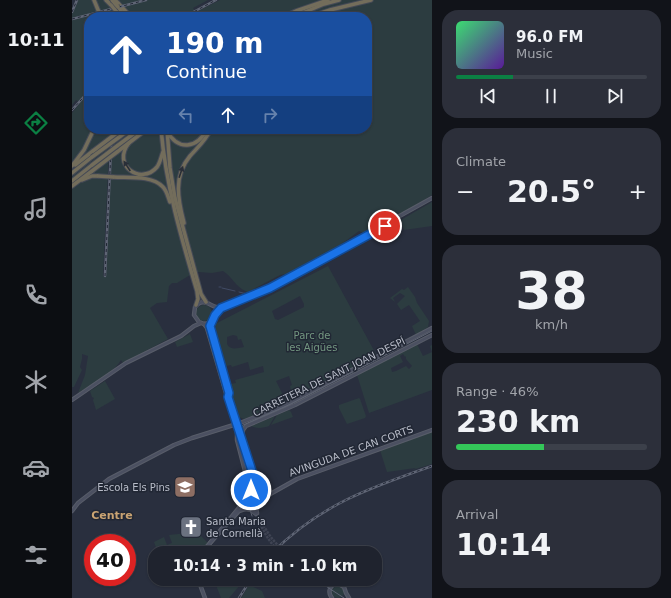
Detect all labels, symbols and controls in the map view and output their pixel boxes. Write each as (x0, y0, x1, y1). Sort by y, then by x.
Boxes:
text: 190 m (166, 27, 263, 60)
icon: ahead (100, 28, 152, 80)
text: 96.0 FM (516, 28, 583, 46)
text: 10:11 (7, 29, 65, 50)
text: Music (516, 46, 553, 61)
text: Continue (166, 61, 247, 82)
icon: previous (477, 85, 499, 107)
icon: pause (540, 85, 562, 107)
icon: next (604, 85, 626, 107)
icon: left (175, 104, 197, 126)
icon: ahead (217, 104, 239, 126)
icon: right (259, 104, 281, 126)
icon: directions (22, 109, 50, 137)
text: Climate (456, 154, 506, 169)
one-way arrow (124, 160, 131, 171)
one-way arrow (179, 166, 185, 178)
text: 20.5° (507, 174, 596, 209)
text: − (456, 179, 474, 204)
text: + (629, 179, 647, 204)
icon: music (22, 195, 50, 223)
pin (368, 209, 402, 243)
icon: arrive (374, 215, 396, 237)
text: 38 (515, 261, 588, 321)
icon: phone (22, 281, 50, 309)
text: km/h (535, 317, 568, 332)
park label: Parc de les Aigües (287, 330, 338, 353)
street label: CARRETERA DE SANT JOAN DESPÍ (251, 334, 407, 419)
icon: climate (22, 368, 50, 396)
text: Range · 46% (456, 384, 539, 399)
text: 230 km (456, 404, 580, 439)
street label: AVINGUDA DE CAN CORTS (287, 423, 415, 479)
icon: car (22, 454, 50, 482)
position arrow (230, 469, 272, 511)
school or university icon: Escola Els Pins (172, 474, 198, 500)
place label: Escola Els Pins (97, 482, 170, 493)
text: Arrival (456, 507, 498, 522)
district label: Centre (91, 509, 133, 522)
church icon: Santa Maria de Cornellà (178, 514, 204, 540)
place label: Santa Maria de Cornellà (206, 516, 266, 539)
text: 10:14 (456, 527, 552, 562)
speed limit sign: 40 (84, 534, 136, 586)
icon: filters (22, 541, 50, 569)
text: 10:14 · 3 min · 1.0 km (173, 557, 357, 575)

